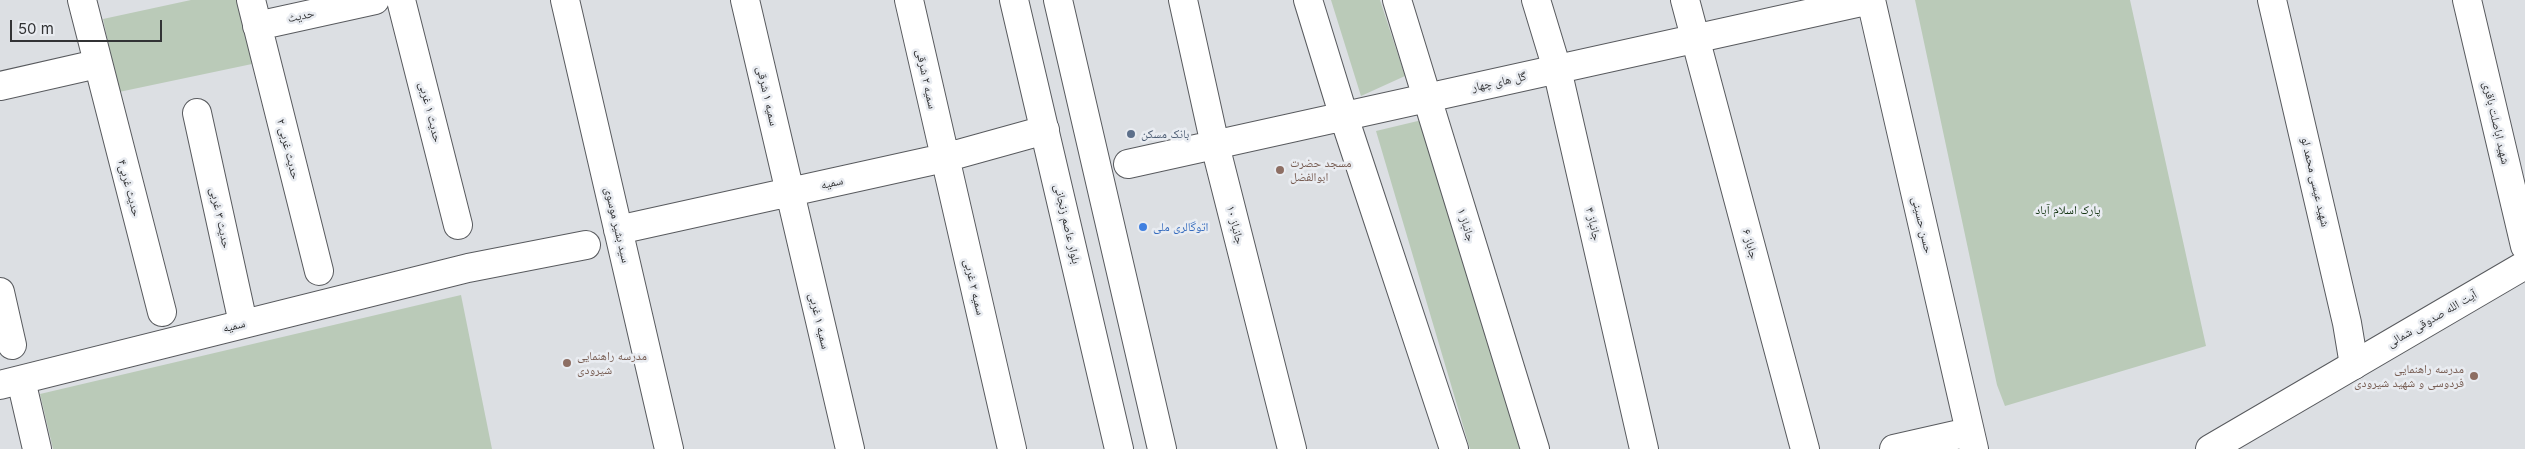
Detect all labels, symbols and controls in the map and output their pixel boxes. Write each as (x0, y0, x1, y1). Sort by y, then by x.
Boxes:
street label: حدیث (286, 6, 316, 26)
scale bar (12, 10, 165, 42)
text: 50 m (18, 19, 54, 38)
street label: سمیه ۲ شرقی (913, 48, 939, 110)
street label: سمیه ۱ شرقی (753, 65, 781, 127)
street label: گل های چهار (1470, 69, 1528, 95)
street label: حدیث ۱ غربی (416, 80, 444, 144)
street label: شهید اباصلت باقری (2480, 80, 2512, 166)
street label: حدیث غربی ۲ (274, 117, 302, 181)
place label: بانک مسکن (1141, 127, 1189, 141)
marker: بانک مسکن (1125, 128, 1137, 140)
street label: شهید عیسی محمد لو (2298, 136, 2332, 228)
place label: مسجد حضرت ابوالفضل (1290, 156, 1352, 184)
street label: حدیث غربی۴ (114, 158, 144, 218)
marker: مسجد حضرت ابوالفضل (1274, 164, 1286, 176)
street label: سمیه (819, 174, 845, 192)
street label: بلوار عاصم زنجانی (1051, 183, 1083, 265)
street label: حدیث ۳ غربی (207, 186, 233, 250)
street label: سید بشیر موسوی (601, 186, 633, 264)
street label: حسن حسینی (1909, 195, 1935, 255)
park label: پارک اسلام آباد (2035, 203, 2101, 217)
street label: جانباز ۱۰ (1223, 204, 1247, 246)
street label: جانباز ۴ (1582, 206, 1604, 242)
street label: جانباز ۱ (1454, 207, 1478, 243)
place label: اتوگالری ملی (1153, 220, 1208, 234)
marker: اتوگالری ملی (1137, 221, 1149, 233)
street label: جاباز ۶ (1739, 227, 1761, 261)
street label: سمیه ۲ غربی (961, 258, 987, 316)
street label: آیت الله صدوقی شمالی (2385, 287, 2479, 351)
street label: سمیه ۱ غربی (806, 292, 832, 350)
street label: سمیه (221, 316, 247, 336)
place label: مدرسه راهنمایی شیرودی (577, 349, 647, 377)
marker: مدرسه راهنمایی شیرودی (561, 357, 573, 369)
place label: مدرسه راهنمایی فردوسی و شهید شیرودی (2354, 362, 2464, 390)
marker: مدرسه راهنمایی فردوسی و شهید شیرودی (2468, 370, 2480, 382)

